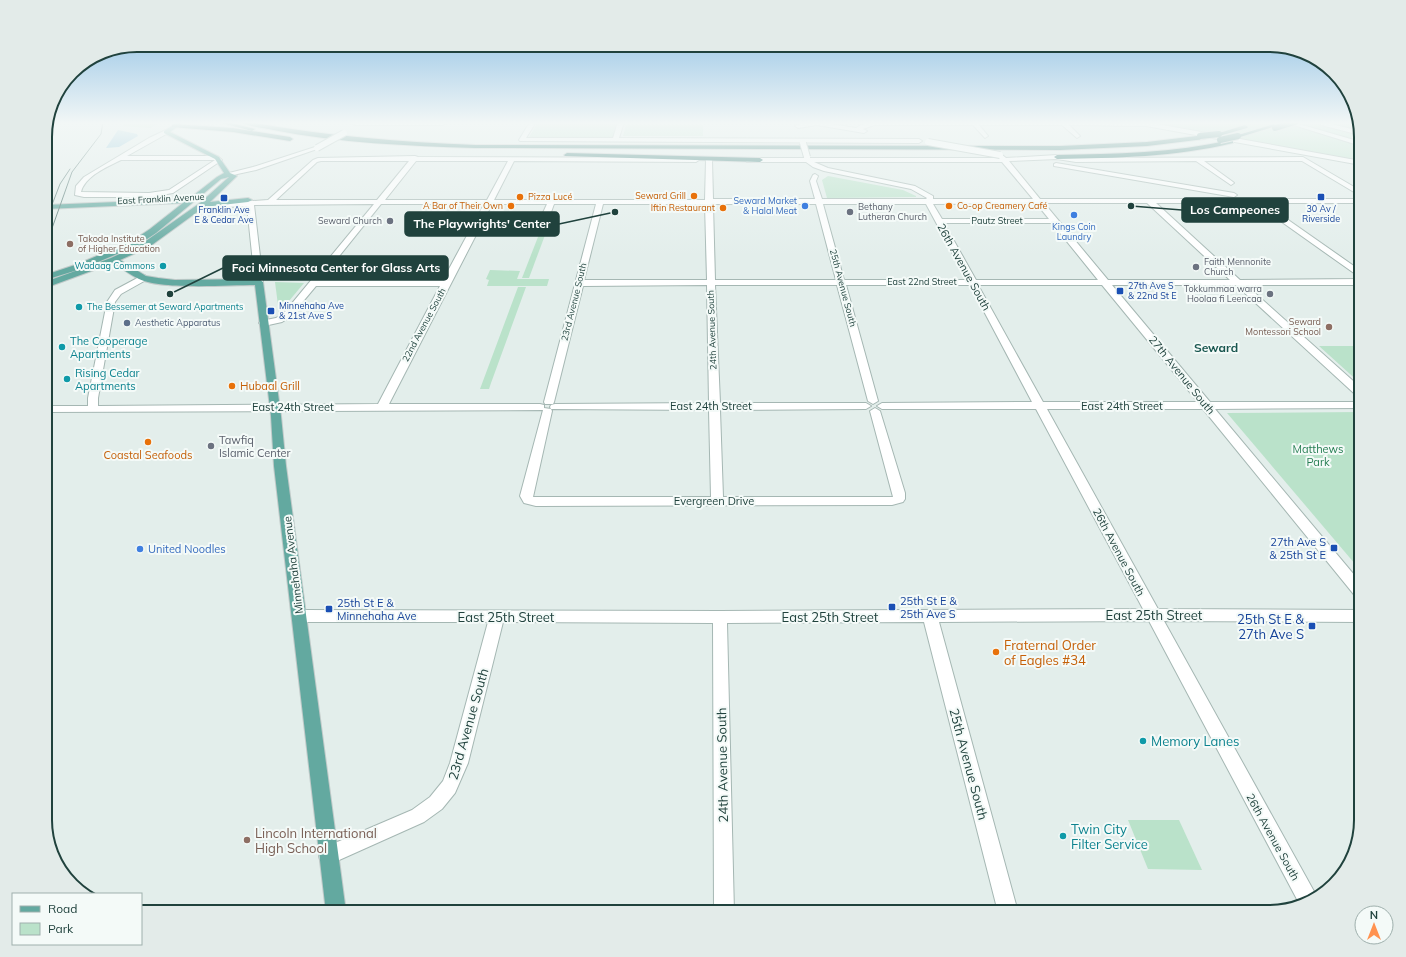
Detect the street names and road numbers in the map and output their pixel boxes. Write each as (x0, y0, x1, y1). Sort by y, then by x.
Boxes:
street label: East Franklin Avenue (117, 191, 205, 206)
street label: Pautz Street (971, 215, 1023, 226)
street label: 26th Avenue South (934, 221, 994, 313)
street label: 25th Avenue South (828, 248, 859, 328)
street label: 23rd Avenue South (559, 262, 589, 342)
street label: East 22nd Street (887, 276, 957, 287)
street label: 22nd Avenue South (399, 286, 448, 363)
street label: 24th Avenue South (705, 290, 718, 370)
street label: 27th Avenue South (1146, 333, 1218, 417)
street label: East 24th Street (670, 399, 752, 413)
street label: East 24th Street (1081, 399, 1163, 413)
street label: East 24th Street (252, 400, 334, 414)
street label: Evergreen Drive (674, 494, 754, 508)
street label: 26th Avenue South (1090, 506, 1148, 598)
street label: Minnehaha Avenue (280, 515, 306, 615)
street label: East 25th Street (1106, 607, 1203, 623)
street label: East 25th Street (458, 609, 555, 625)
street label: East 25th Street (782, 609, 879, 625)
street label: 23rd Avenue South (444, 666, 492, 782)
street label: 25th Avenue South (946, 706, 992, 822)
street label: 24th Avenue South (713, 707, 731, 823)
street label: 26th Avenue South (1243, 791, 1303, 883)

